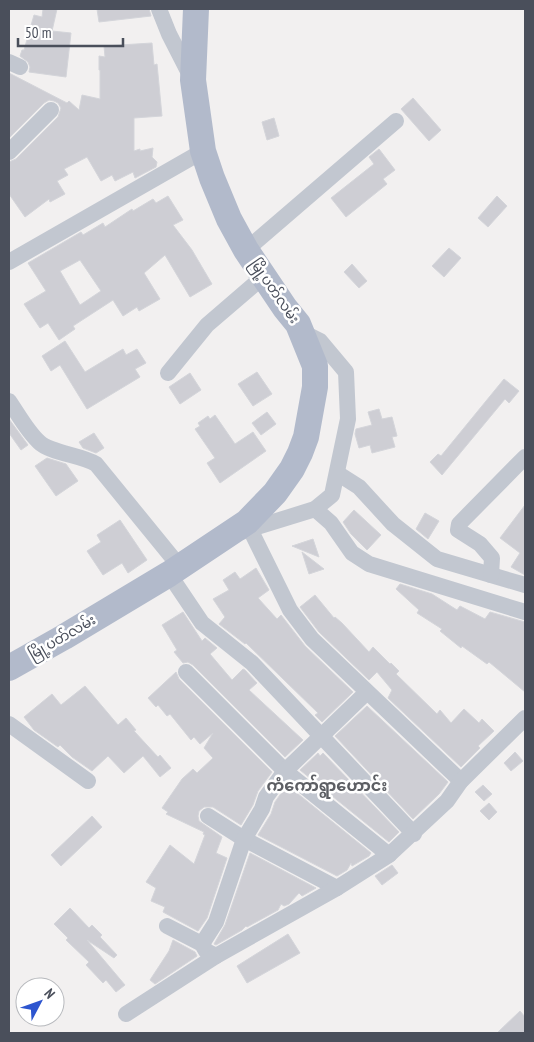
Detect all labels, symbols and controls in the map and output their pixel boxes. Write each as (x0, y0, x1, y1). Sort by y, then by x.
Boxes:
scale bar (18, 15, 122, 47)
text: 50 m (25, 23, 51, 42)
street label: မြို့ပတ်လမ်း (244, 255, 305, 328)
street label: မြို့ပတ်လမ်း (25, 610, 100, 666)
district label: ကံကော်ရွာဟောင်း (267, 774, 387, 799)
north arrow (15, 977, 65, 1027)
text: N (41, 985, 59, 1002)

